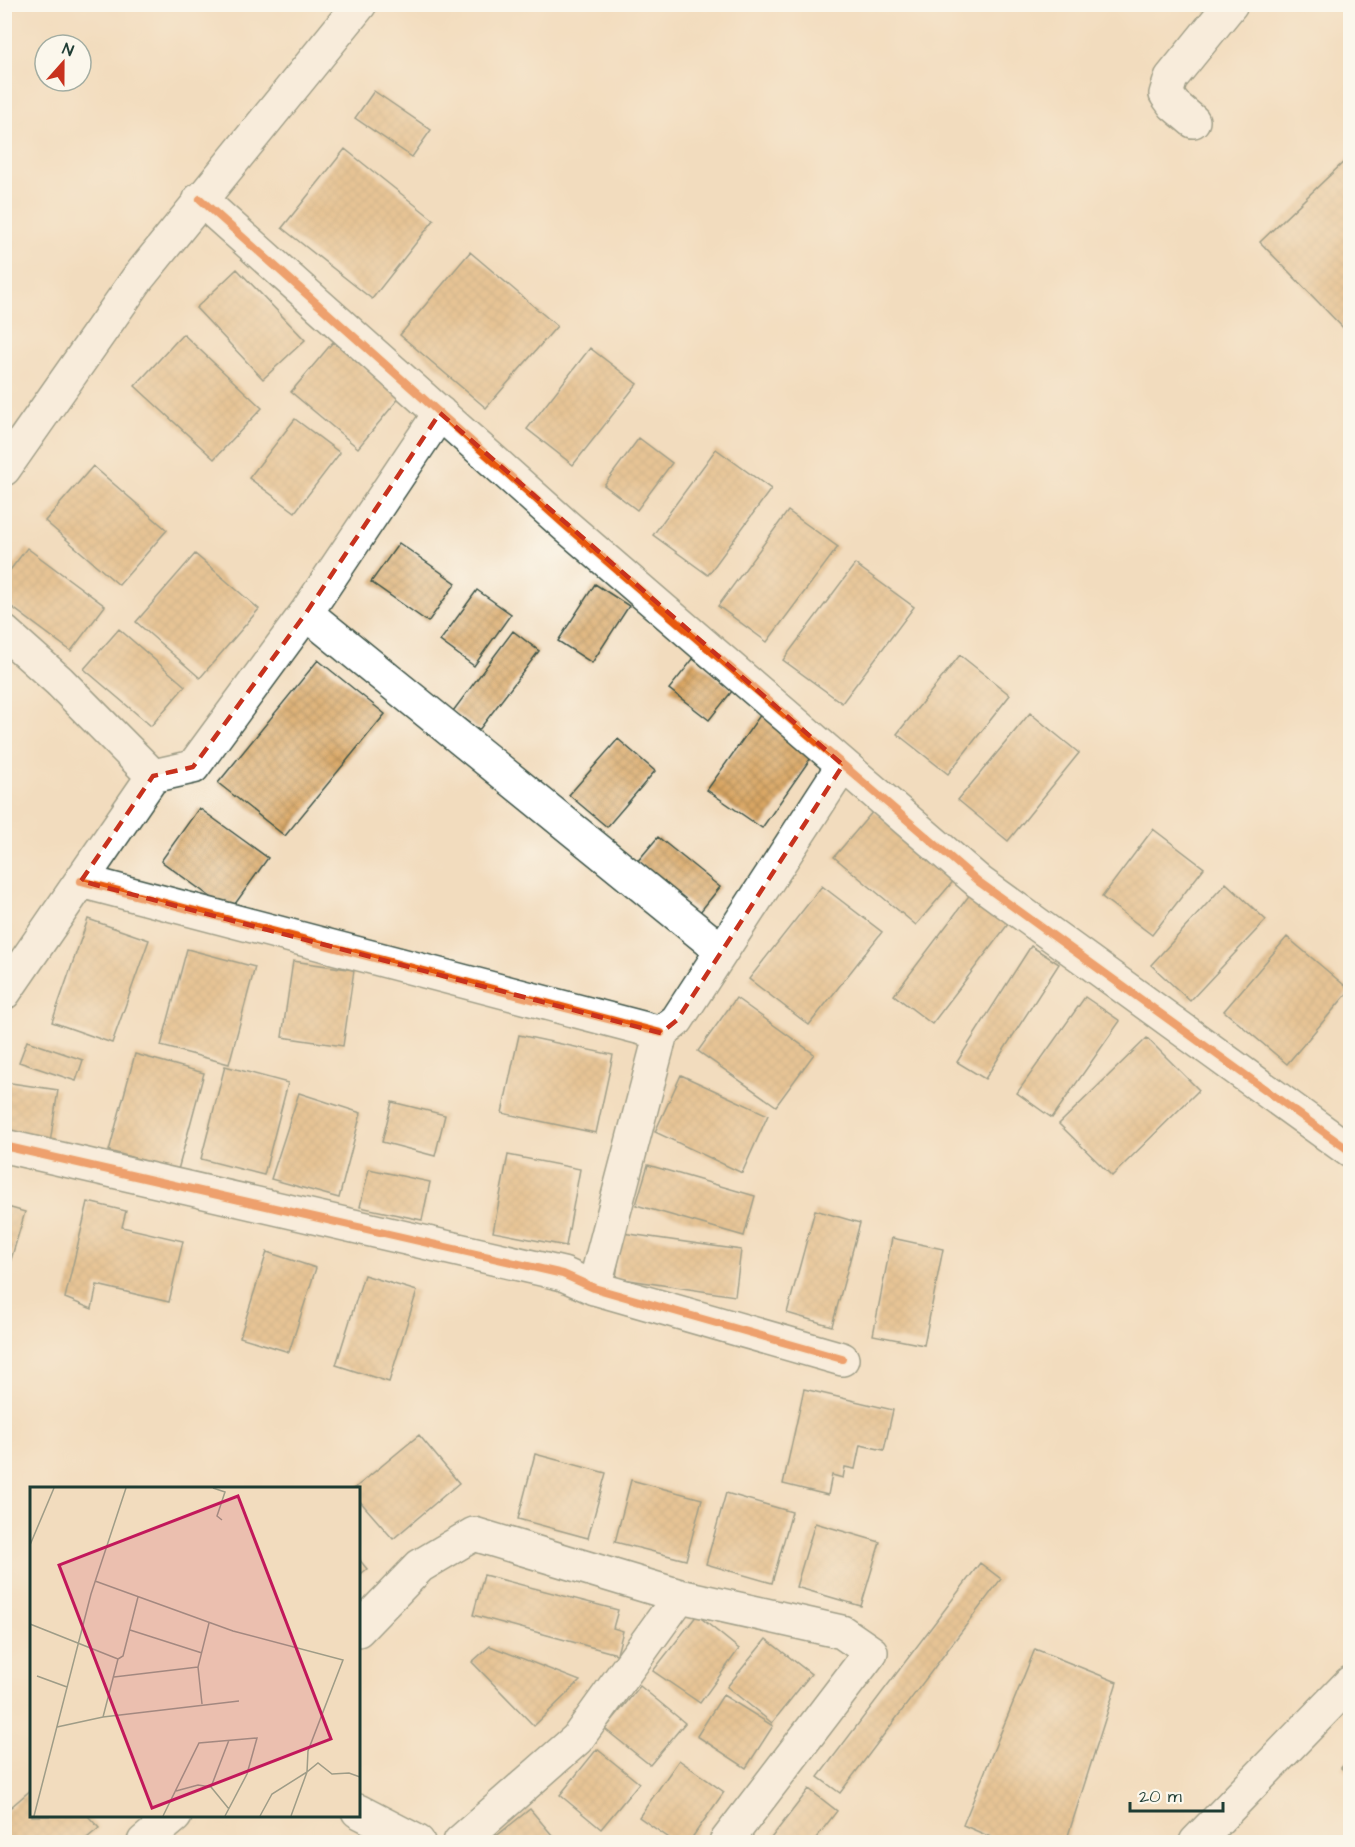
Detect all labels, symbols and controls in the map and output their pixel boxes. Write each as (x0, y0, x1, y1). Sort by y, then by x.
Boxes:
north arrow (33, 33, 93, 93)
text: N (59, 38, 77, 62)
inset map (30, 1487, 360, 1817)
scale bar (1130, 1775, 1223, 1813)
text: 20 m (1139, 1784, 1182, 1809)

